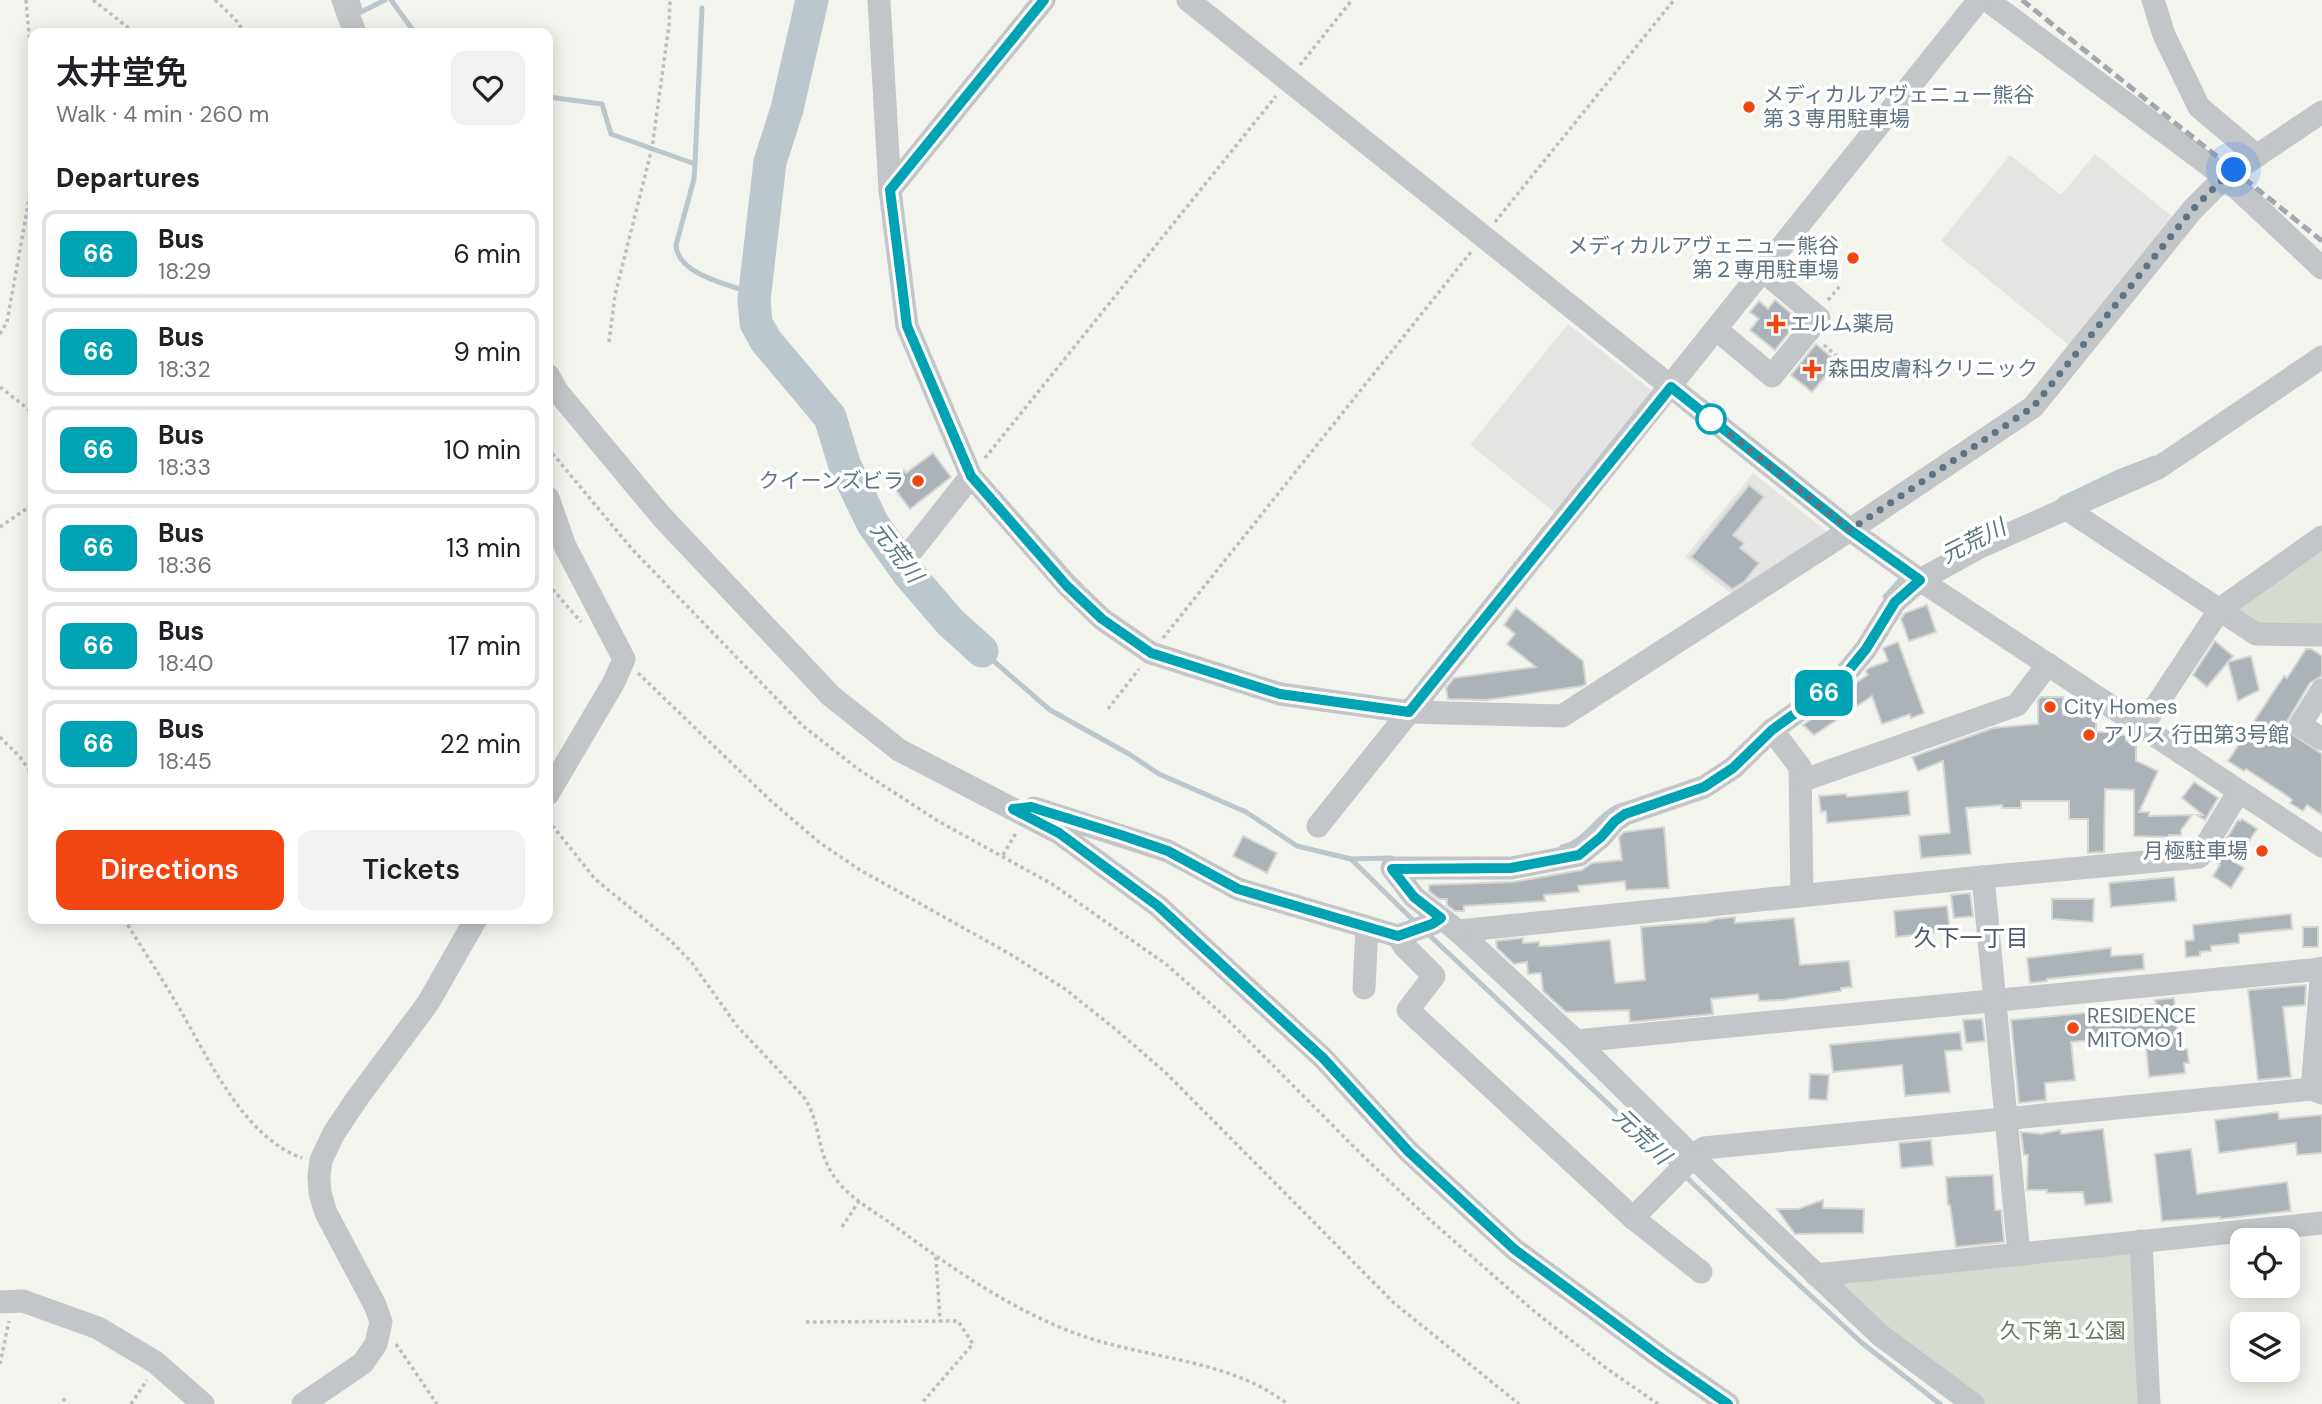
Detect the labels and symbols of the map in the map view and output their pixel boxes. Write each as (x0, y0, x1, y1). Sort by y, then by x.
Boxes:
place label: メディカルアヴェニュー熊谷 第３専用駐車場 (1763, 81, 2035, 133)
marker: メディカルアヴェニュー熊谷 第３専用駐車場 (1741, 99, 1757, 115)
your location (2216, 152, 2251, 187)
place label: メディカルアヴェニュー熊谷 第２専用駐車場 (1567, 232, 1839, 284)
marker: メディカルアヴェニュー熊谷 第２専用駐車場 (1845, 250, 1861, 266)
place label: エルム薬局 (1790, 310, 1895, 338)
marker: エルム薬局 (1768, 316, 1784, 332)
place label: 森田皮膚科クリニック (1828, 355, 2038, 383)
marker: 森田皮膚科クリニック (1802, 359, 1822, 379)
unlabelled marker (1696, 404, 1726, 434)
place label: クイーンズビラ (758, 467, 904, 495)
marker: クイーンズビラ (910, 473, 926, 489)
water label: 元荒川 (1935, 511, 2013, 570)
water label: 元荒川 (864, 515, 932, 591)
line badge: 66 (1792, 670, 1856, 716)
place label: City Homes (2064, 693, 2178, 721)
marker: City Homes (2042, 699, 2058, 715)
place label: アリス 行田第3号館 (2103, 721, 2289, 749)
marker: アリス 行田第3号館 (2081, 727, 2097, 743)
place label: 月極駐車場 (2143, 837, 2248, 865)
marker: 月極駐車場 (2254, 843, 2270, 859)
district label: 久下一丁目 (1914, 923, 2029, 953)
place label: RESIDENCE MITOMO 1 (2087, 1002, 2196, 1054)
marker: RESIDENCE MITOMO 1 (2065, 1020, 2081, 1036)
water label: 元荒川 (1607, 1101, 1679, 1173)
park label: 久下第１公園 (2000, 1317, 2126, 1345)

